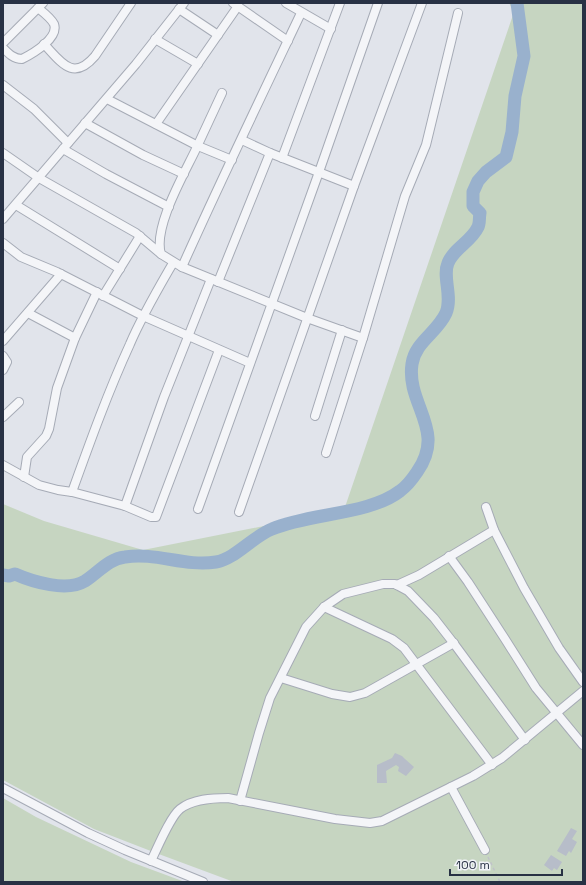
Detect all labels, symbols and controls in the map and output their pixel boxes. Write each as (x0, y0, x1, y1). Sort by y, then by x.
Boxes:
scale bar (450, 851, 562, 877)
text: 100 m (456, 857, 490, 873)

